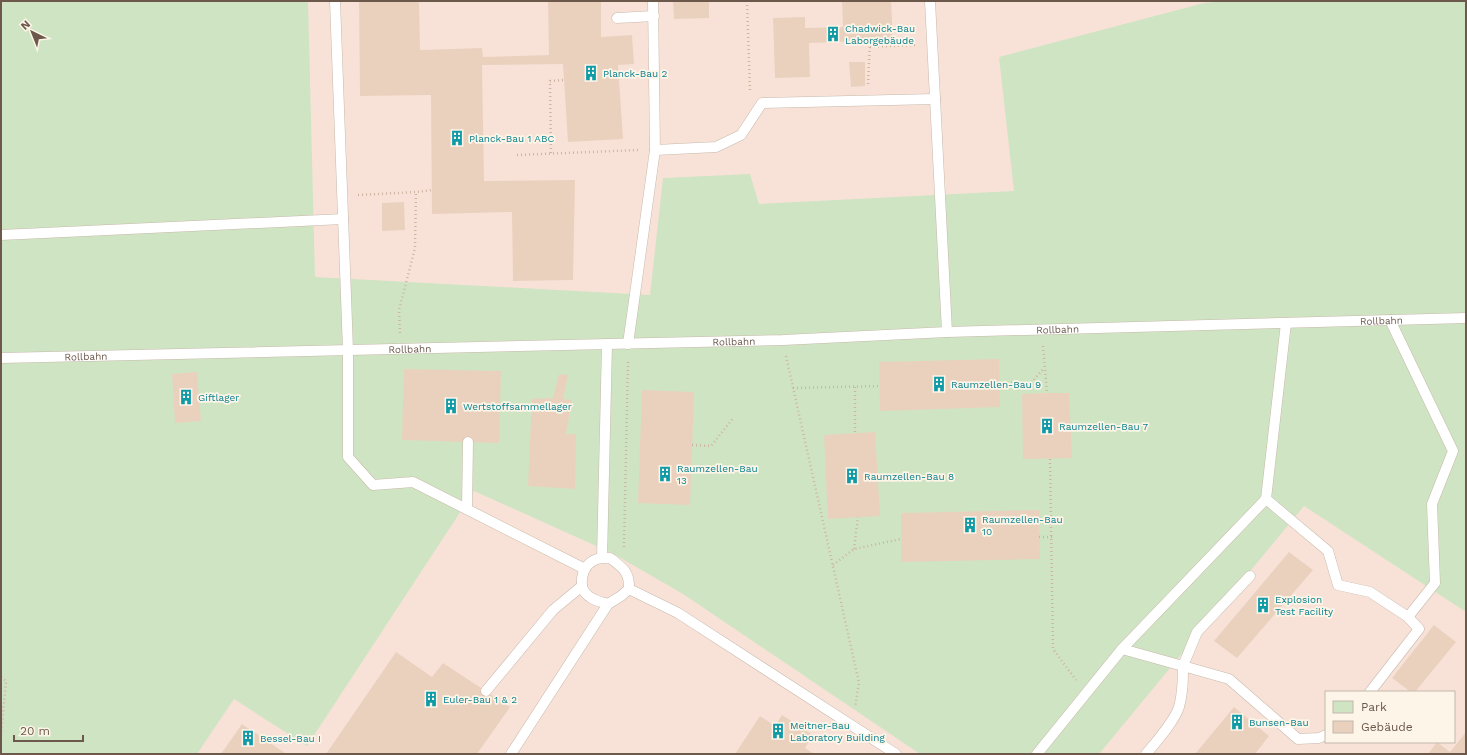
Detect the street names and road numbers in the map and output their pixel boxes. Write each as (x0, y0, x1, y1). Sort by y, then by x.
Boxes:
street label: Rollbahn (1360, 314, 1403, 326)
street label: Rollbahn (1036, 323, 1079, 335)
street label: Rollbahn (712, 335, 755, 347)
street label: Rollbahn (388, 343, 431, 355)
street label: Rollbahn (64, 350, 108, 362)

